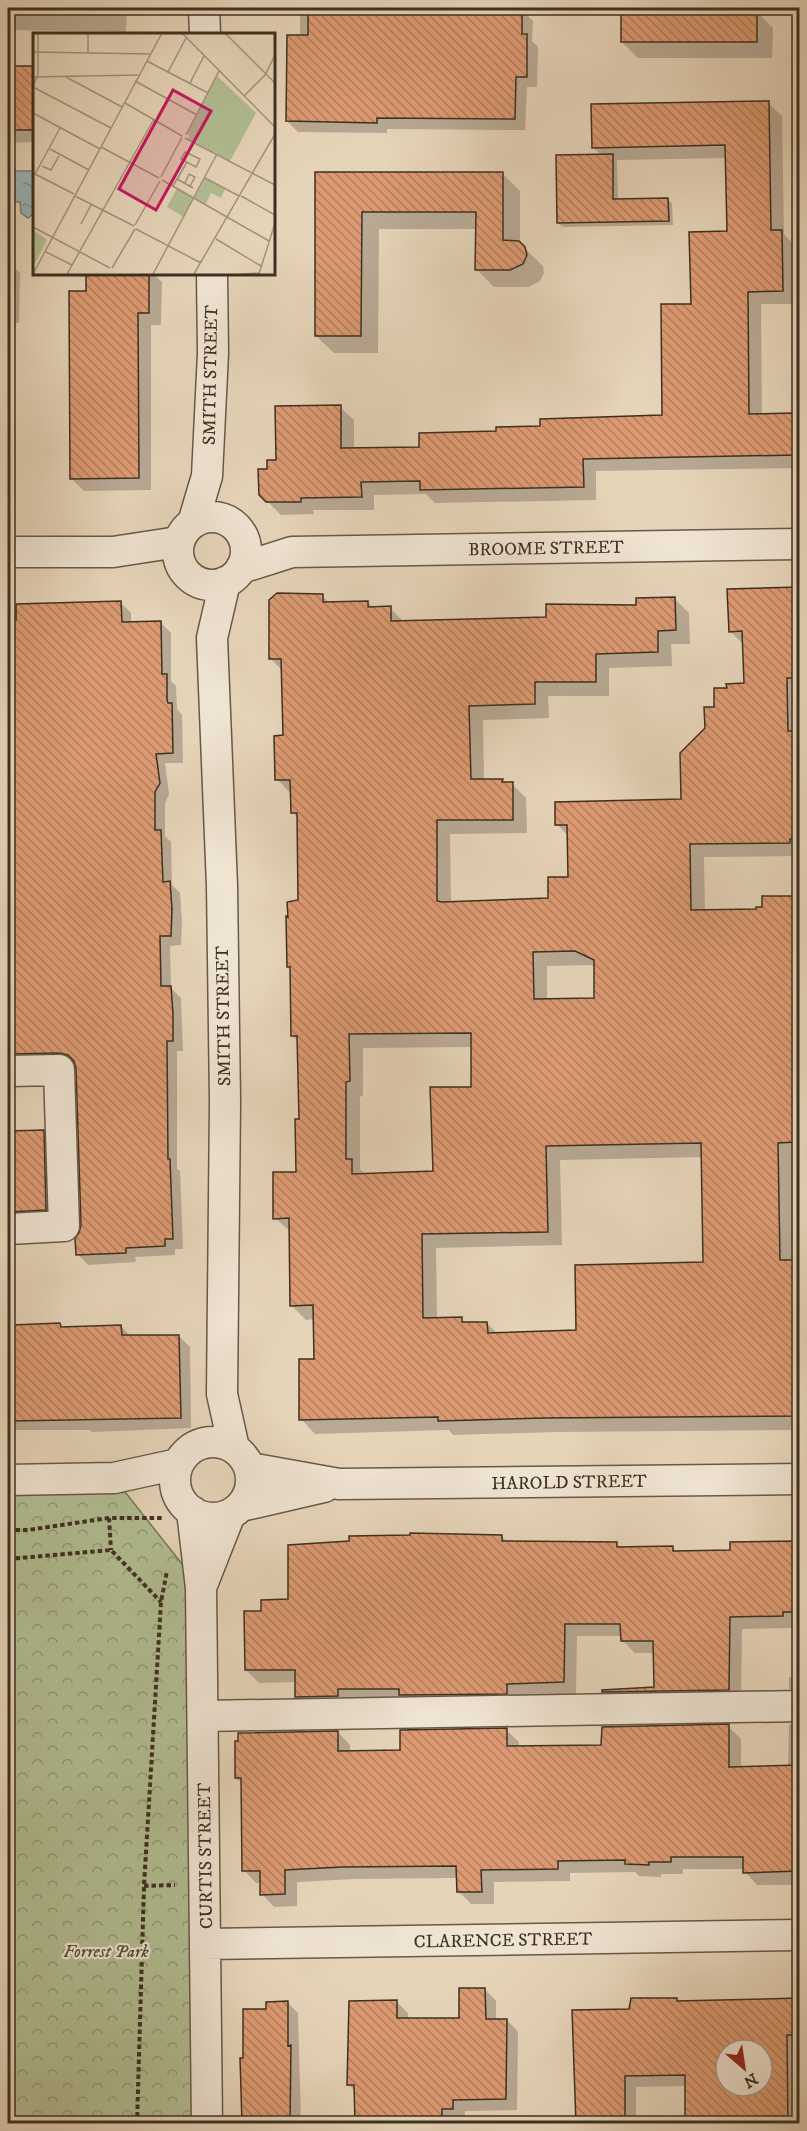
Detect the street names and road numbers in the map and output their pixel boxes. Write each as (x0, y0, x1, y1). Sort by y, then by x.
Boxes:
street label: SMITH STREET (199, 304, 223, 445)
street label: BROOME STREET (468, 537, 624, 561)
street label: SMITH STREET (212, 945, 236, 1086)
street label: HAROLD STREET (491, 1471, 647, 1495)
street label: CURTIS STREET (194, 1782, 218, 1929)
street label: CLARENCE STREET (413, 1928, 593, 1954)

